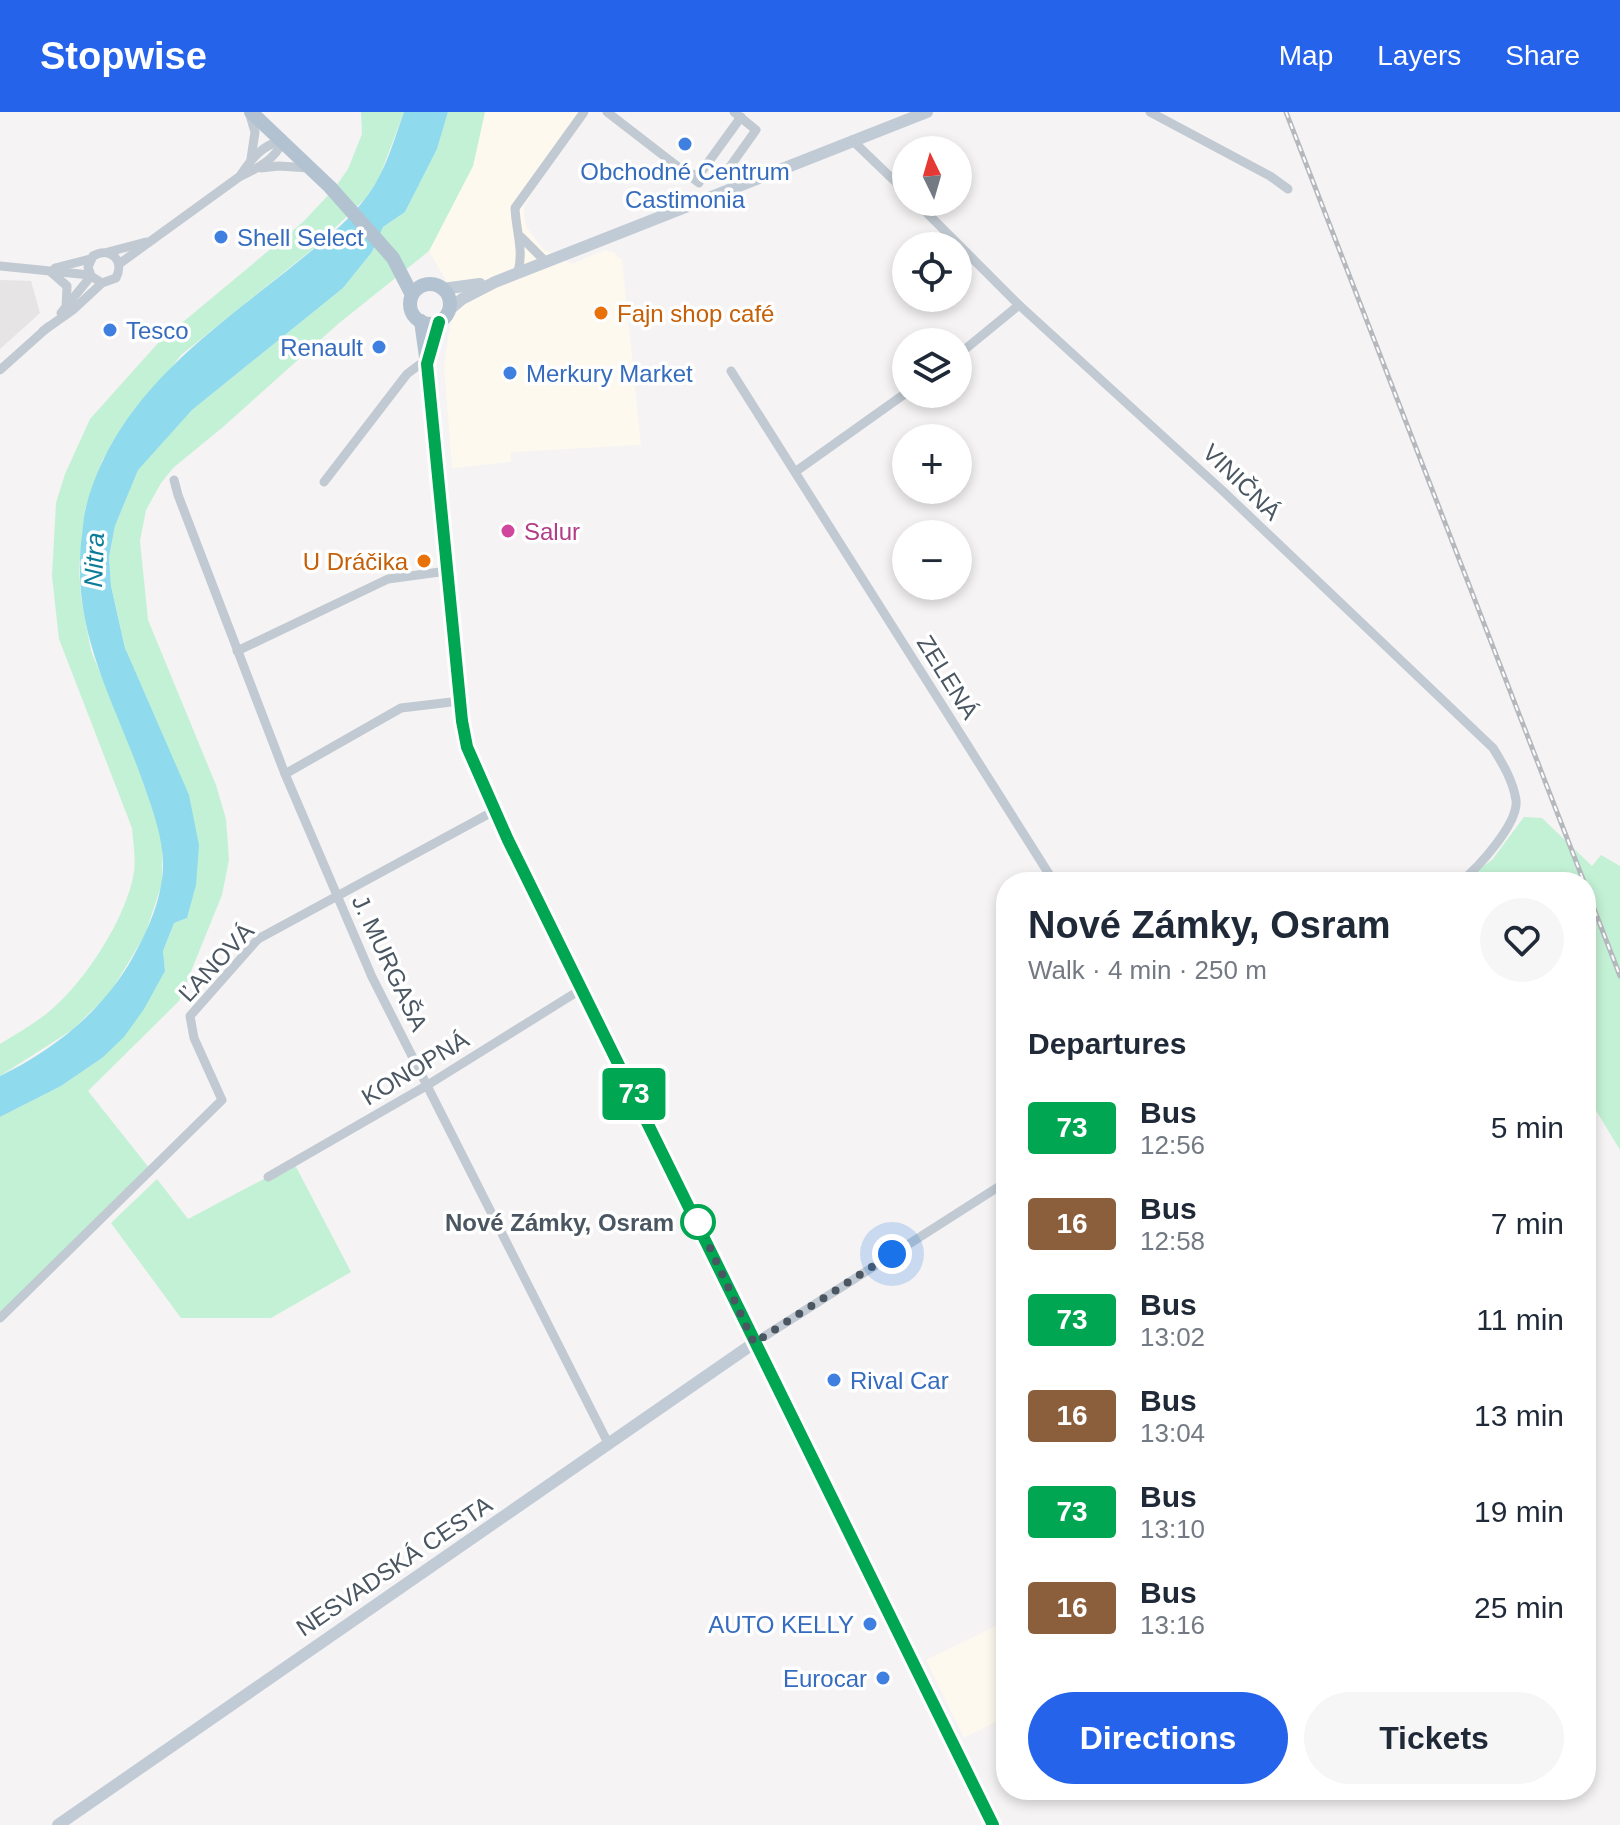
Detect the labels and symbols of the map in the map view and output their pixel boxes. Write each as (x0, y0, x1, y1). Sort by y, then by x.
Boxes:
marker: Obchodné Centrum Castimonia (676, 135, 694, 153)
north arrow (892, 136, 972, 216)
place label: Obchodné Centrum Castimonia (580, 158, 790, 213)
place label: Shell Select (237, 224, 364, 251)
marker: Shell Select (212, 228, 230, 246)
place label: Fajn shop café (617, 300, 774, 327)
marker: Fajn shop café (592, 304, 610, 322)
place label: Tesco (126, 317, 189, 344)
marker: Tesco (101, 321, 119, 339)
place label: Renault (280, 334, 363, 361)
marker: Renault (370, 338, 388, 356)
place label: Merkury Market (526, 360, 693, 387)
marker: Merkury Market (501, 364, 519, 382)
street label: VINIČNÁ (1198, 438, 1286, 526)
place label: Salur (524, 518, 580, 545)
marker: Salur (499, 522, 517, 540)
water label: Nitra (78, 532, 110, 588)
place label: U Dráčika (303, 548, 409, 575)
marker: U Dráčika (415, 552, 433, 570)
street label: ZELENÁ (912, 630, 984, 724)
street label: J. MURGAŠA (347, 891, 433, 1035)
street label: ĽANOVÁ (173, 917, 259, 1007)
street label: KONOPNÁ (357, 1026, 473, 1110)
line badge: 73 (598, 1068, 670, 1120)
marker: Nové Zámky, Osram (681, 1205, 715, 1239)
place label: Nové Zámky, Osram (445, 1209, 674, 1236)
your location (872, 1234, 912, 1274)
place label: Rival Car (850, 1367, 949, 1394)
marker: Rival Car (825, 1371, 843, 1389)
street label: NESVADSKÁ CESTA (291, 1491, 497, 1641)
place label: AUTO KELLY (708, 1611, 854, 1638)
marker: AUTO KELLY (861, 1615, 879, 1633)
place label: Eurocar (783, 1665, 867, 1692)
marker: Eurocar (874, 1669, 892, 1687)

